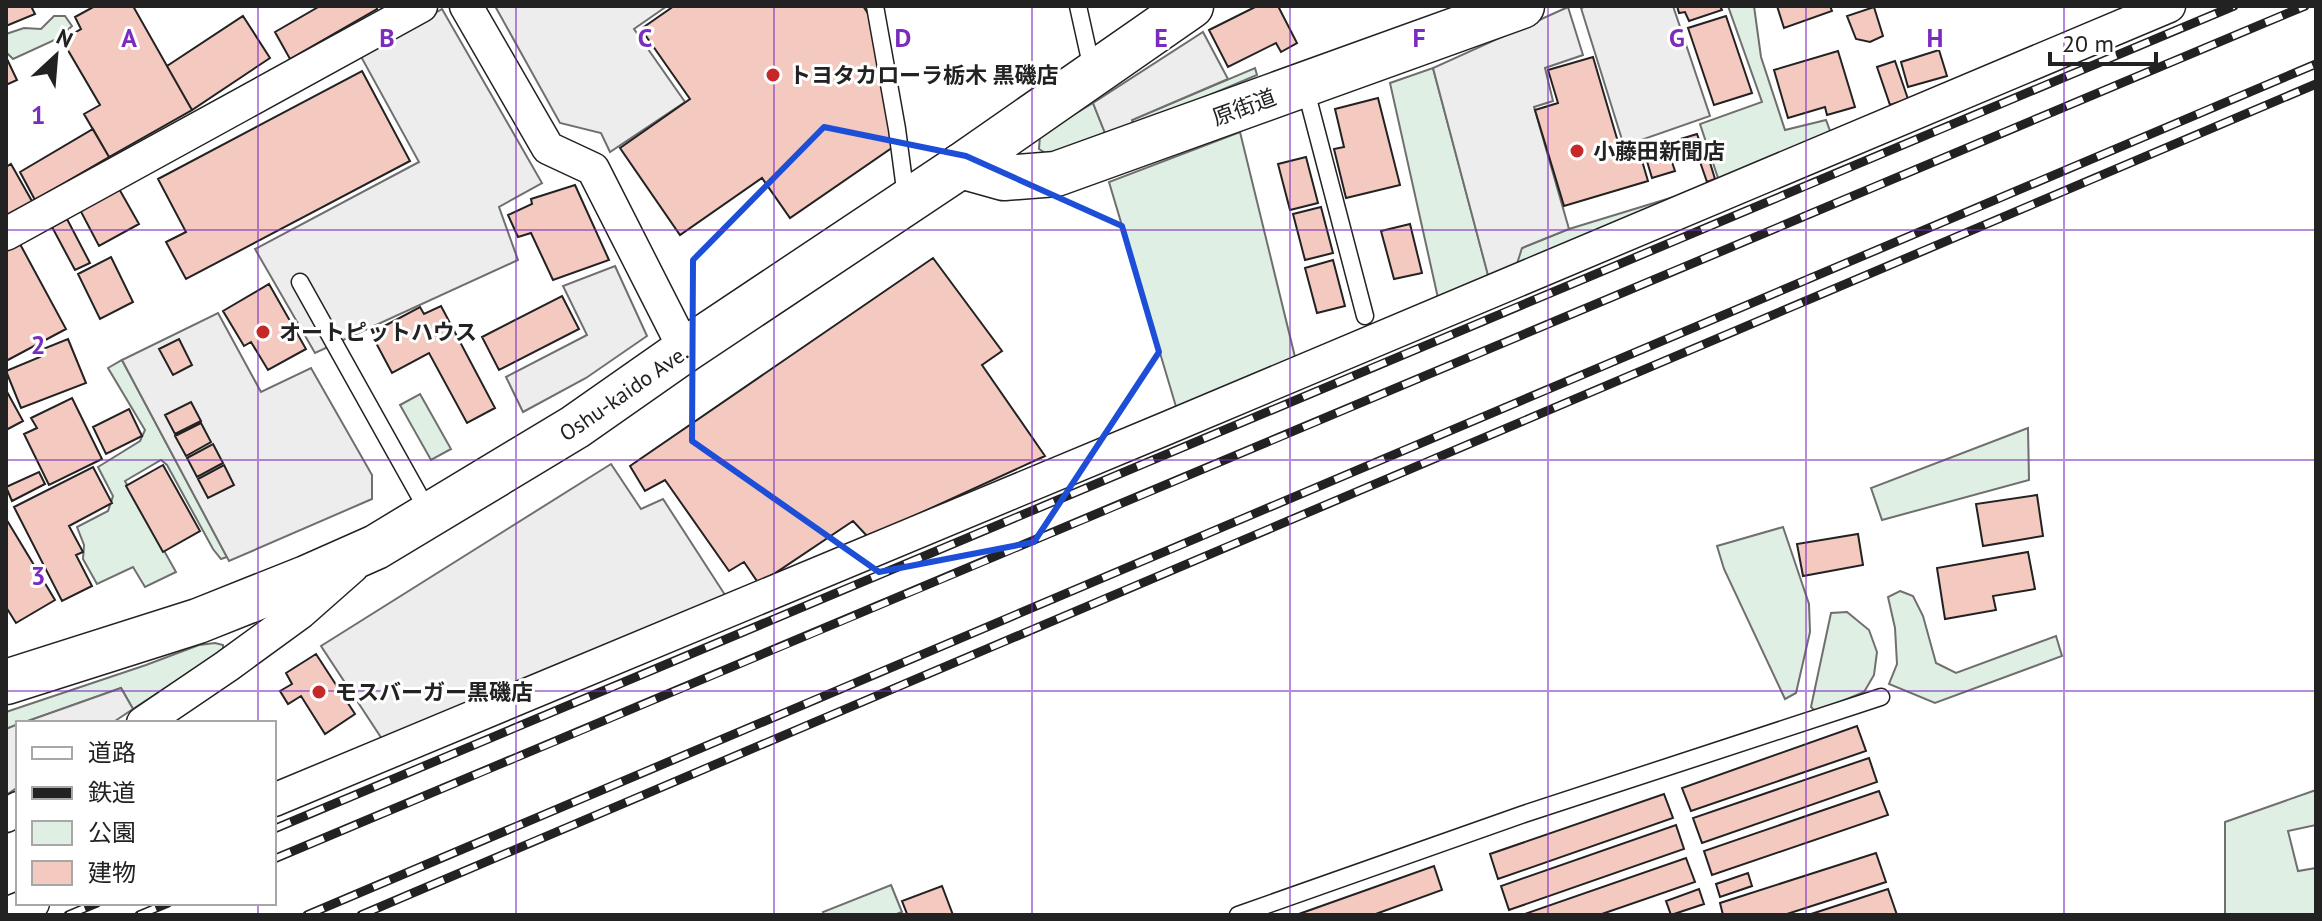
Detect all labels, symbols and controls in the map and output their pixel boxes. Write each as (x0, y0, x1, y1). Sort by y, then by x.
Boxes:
north arrow (16, 16, 96, 96)
scale bar (2050, 16, 2156, 66)
text: A (121, 21, 137, 54)
text: B (379, 21, 395, 54)
text: C (638, 21, 652, 54)
text: D (895, 21, 911, 54)
text: E (1154, 21, 1168, 54)
text: F (1412, 21, 1426, 54)
text: G (1669, 21, 1685, 54)
text: H (1927, 21, 1943, 54)
text: N (52, 22, 77, 54)
text: 20 m (2062, 28, 2114, 59)
place label: トヨタカローラ栃木 黒磯店 (789, 61, 1059, 89)
marker: トヨタカローラ栃木 黒磯店 (764, 66, 782, 84)
street label: 原街道 (1208, 83, 1280, 131)
text: 1 (31, 98, 45, 131)
place label: 小藤田新聞店 (1593, 137, 1725, 165)
marker: 小藤田新聞店 (1568, 142, 1586, 160)
place label: オートピットハウス (279, 318, 477, 346)
marker: オートピットハウス (254, 323, 272, 341)
text: 2 (31, 328, 45, 361)
street label: Oshu-kaido Ave. (554, 338, 693, 447)
text: 3 (31, 559, 45, 592)
place label: モスバーガー黒磯店 (335, 678, 533, 706)
marker: モスバーガー黒磯店 (310, 683, 328, 701)
legend (16, 721, 276, 905)
text: 道路 (88, 737, 136, 768)
text: 鉄道 (88, 777, 136, 808)
text: 公園 (88, 817, 136, 848)
text: 建物 (88, 857, 136, 888)

